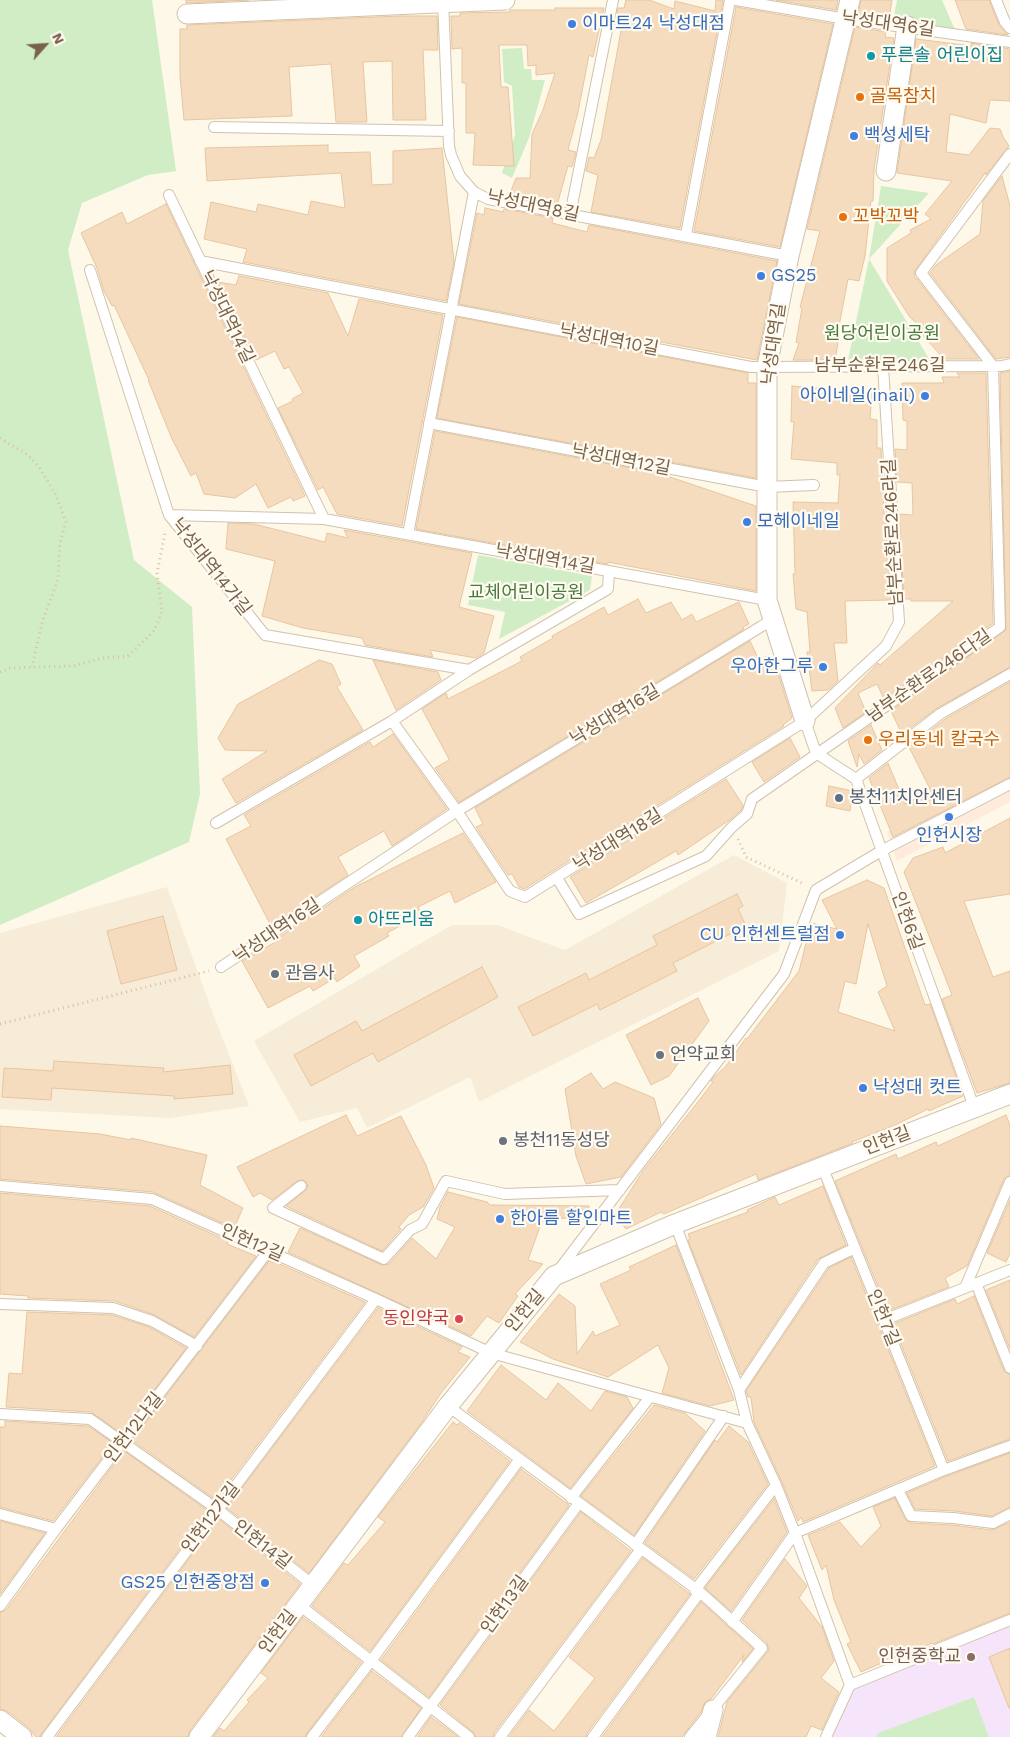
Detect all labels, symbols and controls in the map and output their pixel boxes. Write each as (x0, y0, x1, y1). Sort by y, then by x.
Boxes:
street label: 낙성대역6길 (840, 7, 936, 41)
place label: 이마트24 낙성대점 (582, 13, 725, 35)
marker: 이마트24 낙성대점 (566, 18, 578, 30)
north arrow (20, 20, 70, 70)
text: N (49, 30, 68, 47)
place label: 푸른솔 어린이집 (881, 45, 1003, 67)
marker: 푸른솔 어린이집 (865, 50, 877, 62)
place label: 골목참치 (870, 86, 936, 108)
marker: 골목참치 (854, 91, 866, 103)
place label: 백성세탁 (864, 125, 930, 147)
marker: 백성세탁 (848, 130, 860, 142)
street label: 낙성대역8길 (485, 186, 581, 226)
place label: 꼬박꼬박 (853, 206, 919, 228)
marker: 꼬박꼬박 (837, 211, 849, 223)
place label: GS25 (771, 265, 817, 287)
street label: 낙성대역14길 (195, 267, 259, 367)
marker: GS25 (755, 270, 767, 282)
street label: 낙성대역길 (758, 301, 790, 387)
street label: 낙성대역10길 (557, 320, 661, 360)
park label: 원당어린이공원 (824, 323, 940, 345)
street label: 남부순환로246길 (814, 355, 946, 377)
place label: 아이네일(inail) (800, 385, 915, 407)
marker: 아이네일(inail) (919, 390, 931, 402)
street label: 낙성대역12길 (570, 440, 672, 480)
street label: 남부순환로246라길 (878, 458, 908, 606)
place label: 모헤이네일 (757, 511, 840, 533)
street label: 낙성대역14가길 (166, 514, 256, 620)
marker: 모헤이네일 (741, 516, 753, 528)
street label: 낙성대역14길 (493, 540, 597, 578)
park label: 교체어린이공원 (468, 582, 584, 604)
street label: 남부순환로246다길 (862, 625, 996, 727)
place label: 우아한그루 (730, 656, 813, 678)
marker: 우아한그루 (817, 661, 829, 673)
street label: 낙성대역16길 (566, 680, 664, 750)
place label: 우리동네 칼국수 (878, 729, 1000, 751)
marker: 우리동네 칼국수 (862, 734, 874, 746)
place label: 봉천11치안센터 (849, 787, 962, 809)
marker: 봉천11치안센터 (833, 792, 845, 804)
street label: 낙성대역18길 (569, 804, 667, 876)
marker: 인헌시장 (943, 811, 955, 823)
place label: 인헌시장 (916, 825, 982, 847)
street label: 인헌6길 (886, 889, 928, 953)
street label: 낙성대역16길 (229, 894, 325, 968)
place label: 아뜨리움 (368, 909, 434, 931)
marker: 아뜨리움 (352, 914, 364, 926)
place label: CU 인헌센트럴점 (699, 924, 830, 946)
marker: CU 인헌센트럴점 (834, 929, 846, 941)
place label: 관음사 (285, 963, 335, 985)
marker: 관음사 (269, 968, 281, 980)
place label: 언약교회 (670, 1044, 736, 1066)
marker: 언약교회 (654, 1049, 666, 1061)
place label: 낙성대 컷트 (873, 1077, 962, 1099)
marker: 낙성대 컷트 (857, 1082, 869, 1094)
street label: 인헌길 (860, 1122, 914, 1160)
place label: 봉천11동성당 (513, 1130, 610, 1152)
marker: 봉천11동성당 (497, 1135, 509, 1147)
place label: 한아름 할인마트 (510, 1208, 632, 1230)
marker: 한아름 할인마트 (494, 1213, 506, 1225)
street label: 인헌12길 (217, 1219, 287, 1267)
street label: 인헌길 (501, 1285, 549, 1337)
street label: 인헌7길 (862, 1286, 904, 1350)
place label: 동인약국 (383, 1308, 449, 1330)
marker: 동인약국 (453, 1313, 465, 1325)
street label: 인헌12나길 (100, 1388, 168, 1468)
street label: 인헌12가길 (177, 1478, 245, 1558)
street label: 인헌14길 (229, 1516, 295, 1574)
street label: 인헌13길 (477, 1571, 533, 1639)
place label: GS25 인헌중앙점 (121, 1572, 255, 1594)
marker: GS25 인헌중앙점 (259, 1577, 271, 1589)
street label: 인헌길 (254, 1606, 302, 1658)
place label: 인헌중학교 (878, 1646, 961, 1668)
marker: 인헌중학교 (965, 1651, 977, 1663)

